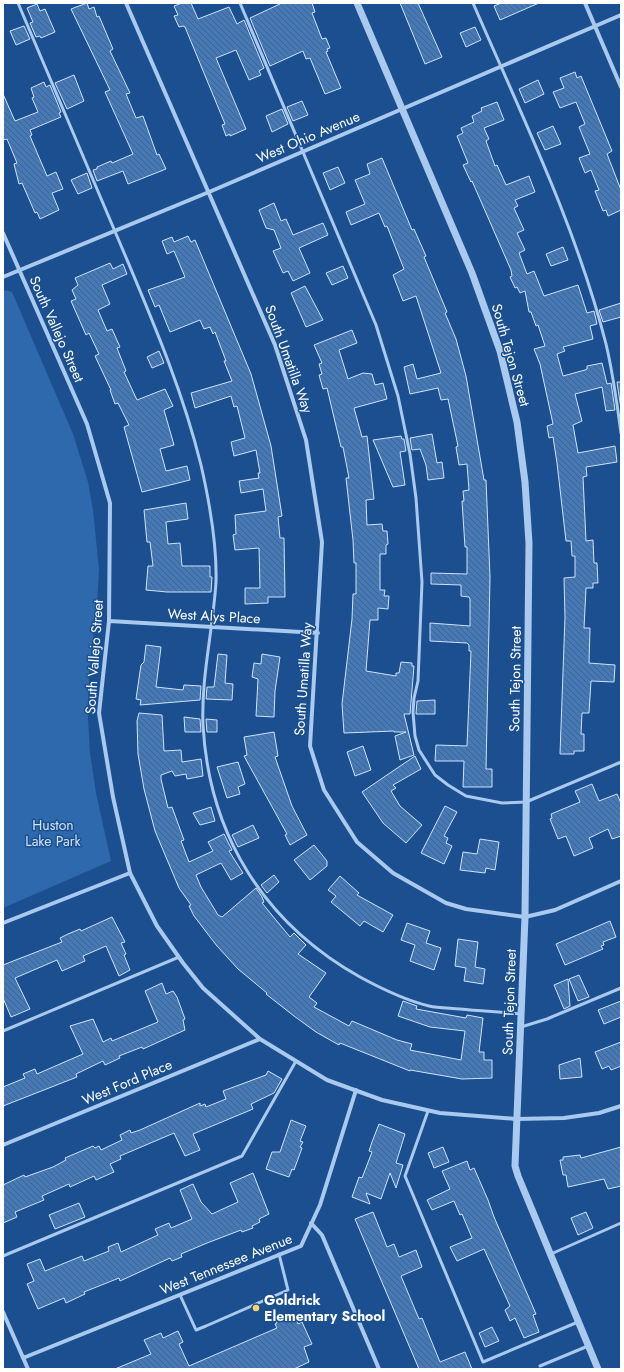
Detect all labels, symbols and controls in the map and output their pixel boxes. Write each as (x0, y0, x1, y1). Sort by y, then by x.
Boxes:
street label: West Ohio Avenue (253, 106, 363, 168)
street label: South Vallejo Street (25, 273, 90, 386)
street label: South Tejon Street (487, 301, 535, 409)
street label: South Umatilla Way (260, 302, 318, 417)
street label: South Vallejo Street (80, 599, 108, 715)
street label: West Alys Place (167, 604, 261, 628)
street label: South Umatilla Way (289, 621, 317, 736)
street label: South Tejon Street (504, 625, 526, 732)
park label: Huston Lake Park (25, 815, 82, 851)
street label: South Tejon Street (497, 948, 521, 1055)
street label: West Ford Place (79, 1054, 175, 1110)
street label: West Tennessee Avenue (157, 1228, 295, 1300)
place label: Goldrick Elementary School (264, 1290, 385, 1326)
marker: Goldrick Elementary School (251, 1303, 261, 1313)

